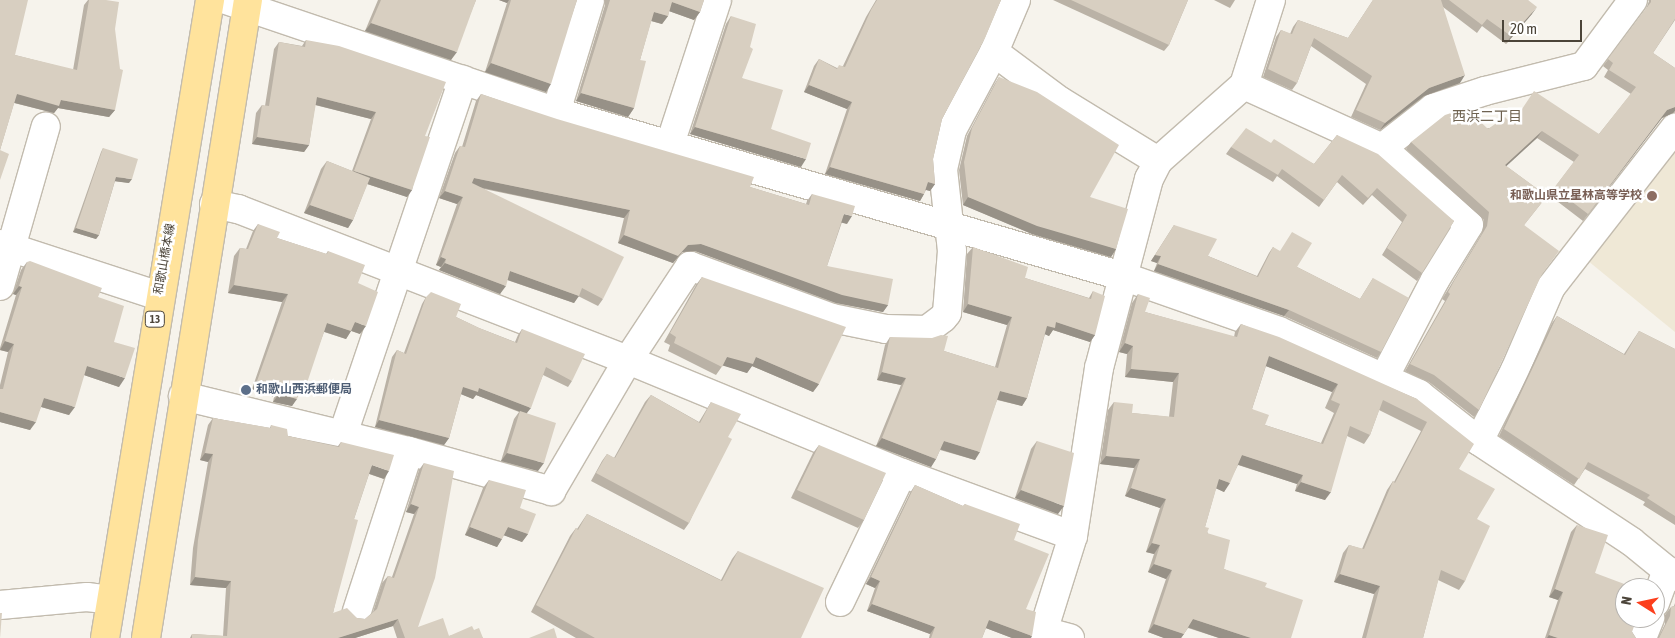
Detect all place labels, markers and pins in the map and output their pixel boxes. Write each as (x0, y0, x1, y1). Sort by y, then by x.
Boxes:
place label: 和歌山県立星林高等学校 (1510, 189, 1642, 203)
marker: 和歌山県立星林高等学校 (1646, 190, 1658, 202)
place label: 和歌山西浜郵便局 (256, 383, 352, 397)
marker: 和歌山西浜郵便局 (240, 384, 252, 396)

